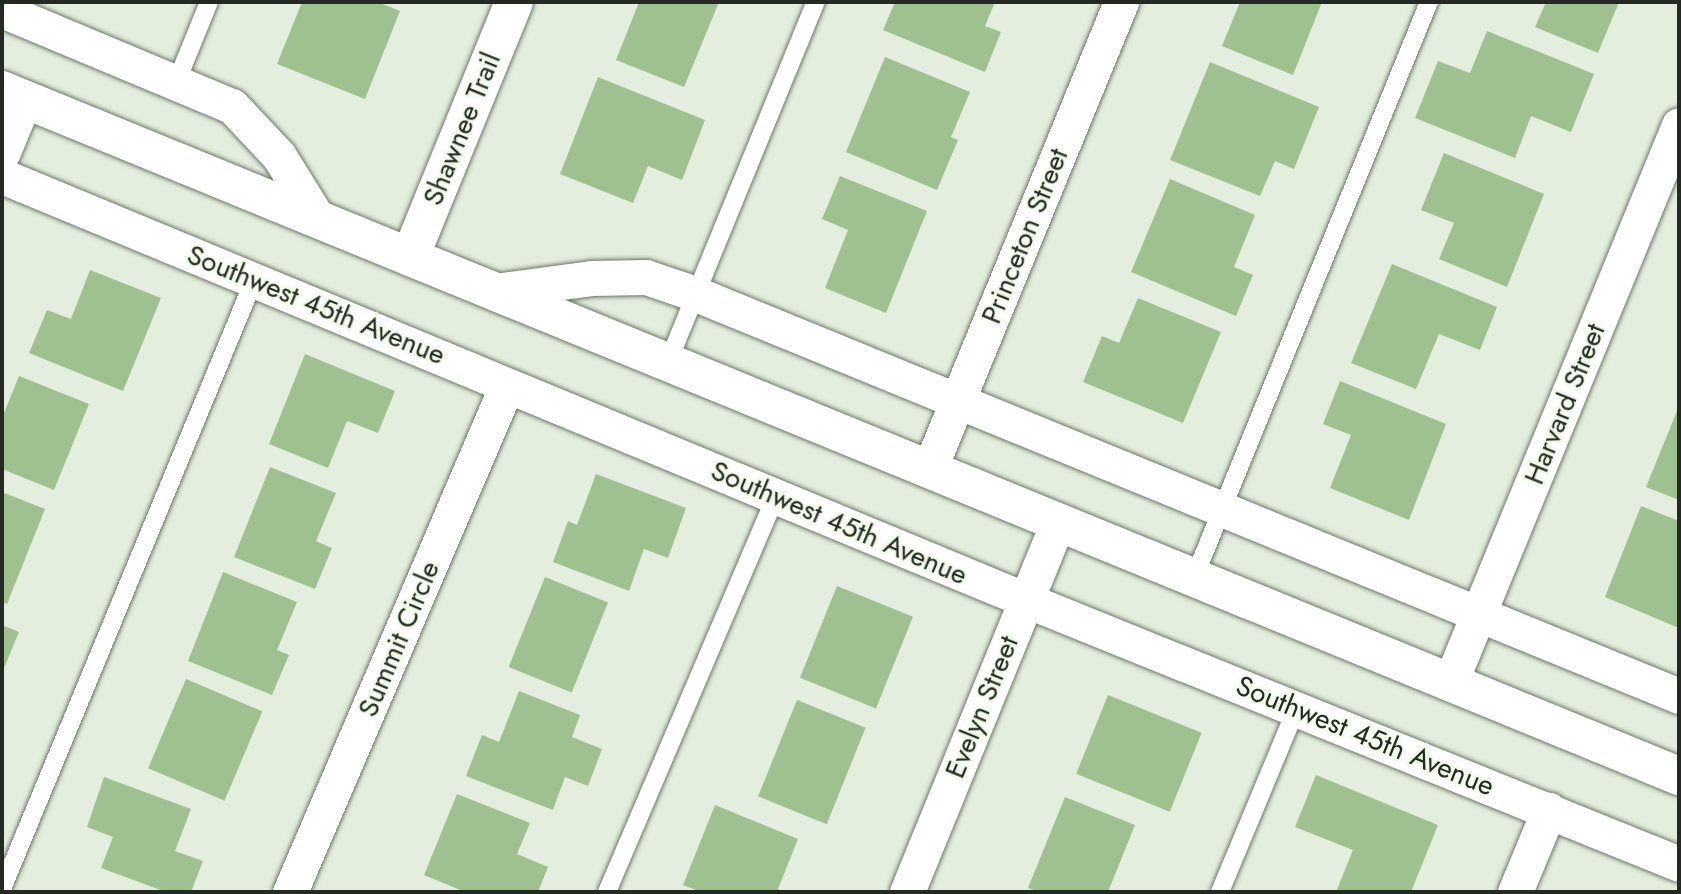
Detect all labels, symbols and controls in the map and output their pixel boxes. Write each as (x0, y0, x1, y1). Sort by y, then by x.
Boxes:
street label: Shawnee Trail (416, 48, 508, 210)
street label: Princeton Street (975, 143, 1075, 329)
street label: Southwest 45th Avenue (182, 238, 450, 372)
street label: Harvard Street (1517, 319, 1613, 489)
street label: Southwest 45th Avenue (706, 454, 972, 592)
street label: Summit Circle (351, 556, 447, 722)
street label: Evelyn Street (938, 631, 1026, 783)
street label: Southwest 45th Avenue (1231, 669, 1499, 803)

